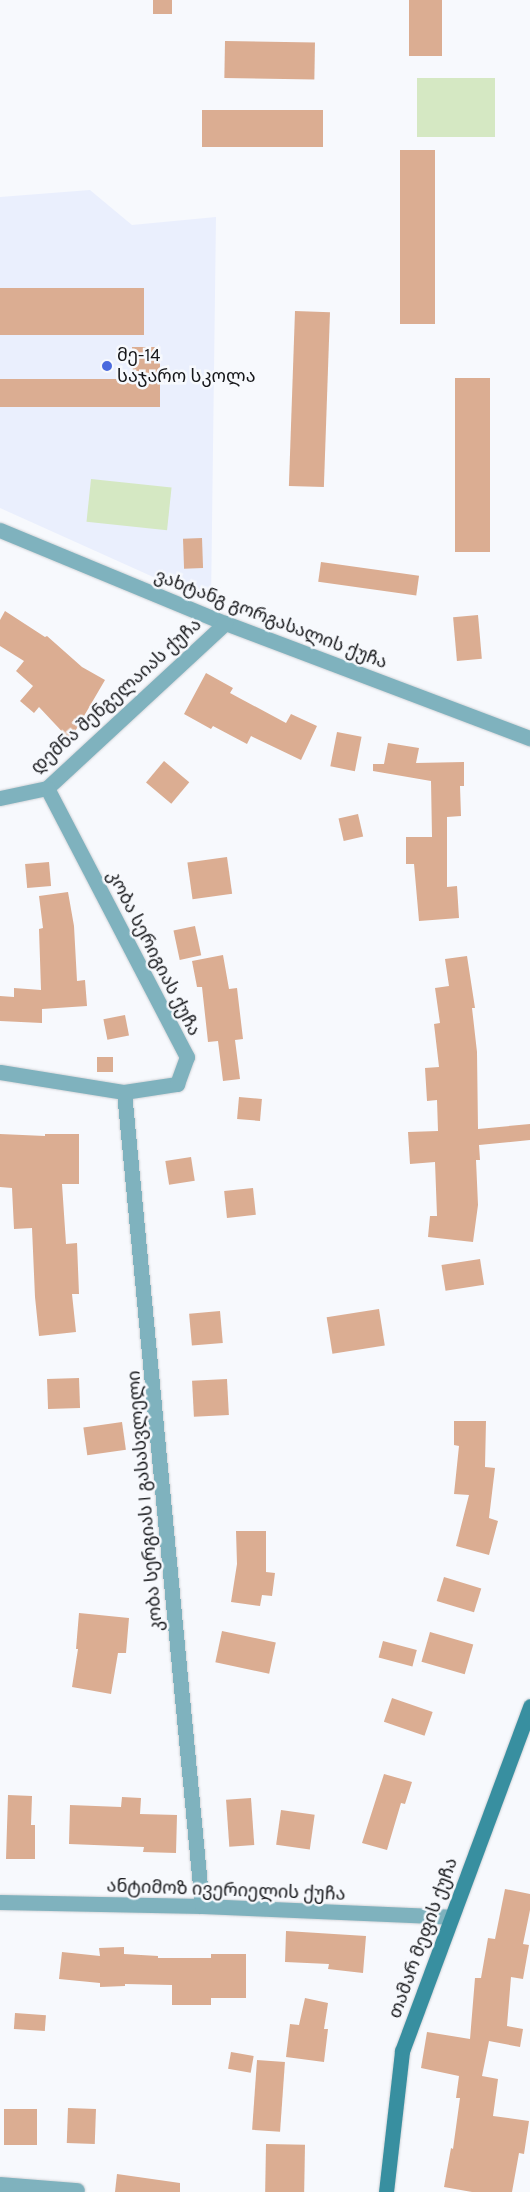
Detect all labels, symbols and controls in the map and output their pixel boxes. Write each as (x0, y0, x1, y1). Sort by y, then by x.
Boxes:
place label: მე-14 საჯარო სკოლა (117, 345, 256, 388)
marker: მე-14 საჯარო სკოლა (101, 360, 113, 372)
street label: ვახტანგ გორგასალის ქუჩა (152, 565, 390, 673)
street label: დემნა შენგელაიას ქუჩა (26, 614, 206, 778)
street label: კობა სერიგიას ქუჩა (103, 866, 205, 1040)
street label: კობა სერგიას I გასასვლელი (123, 1370, 167, 1632)
street label: თამარ მეფის ქუჩა (384, 1855, 462, 2021)
street label: ანტიმოზ ივერიელის ქუჩა (106, 1875, 346, 1905)

